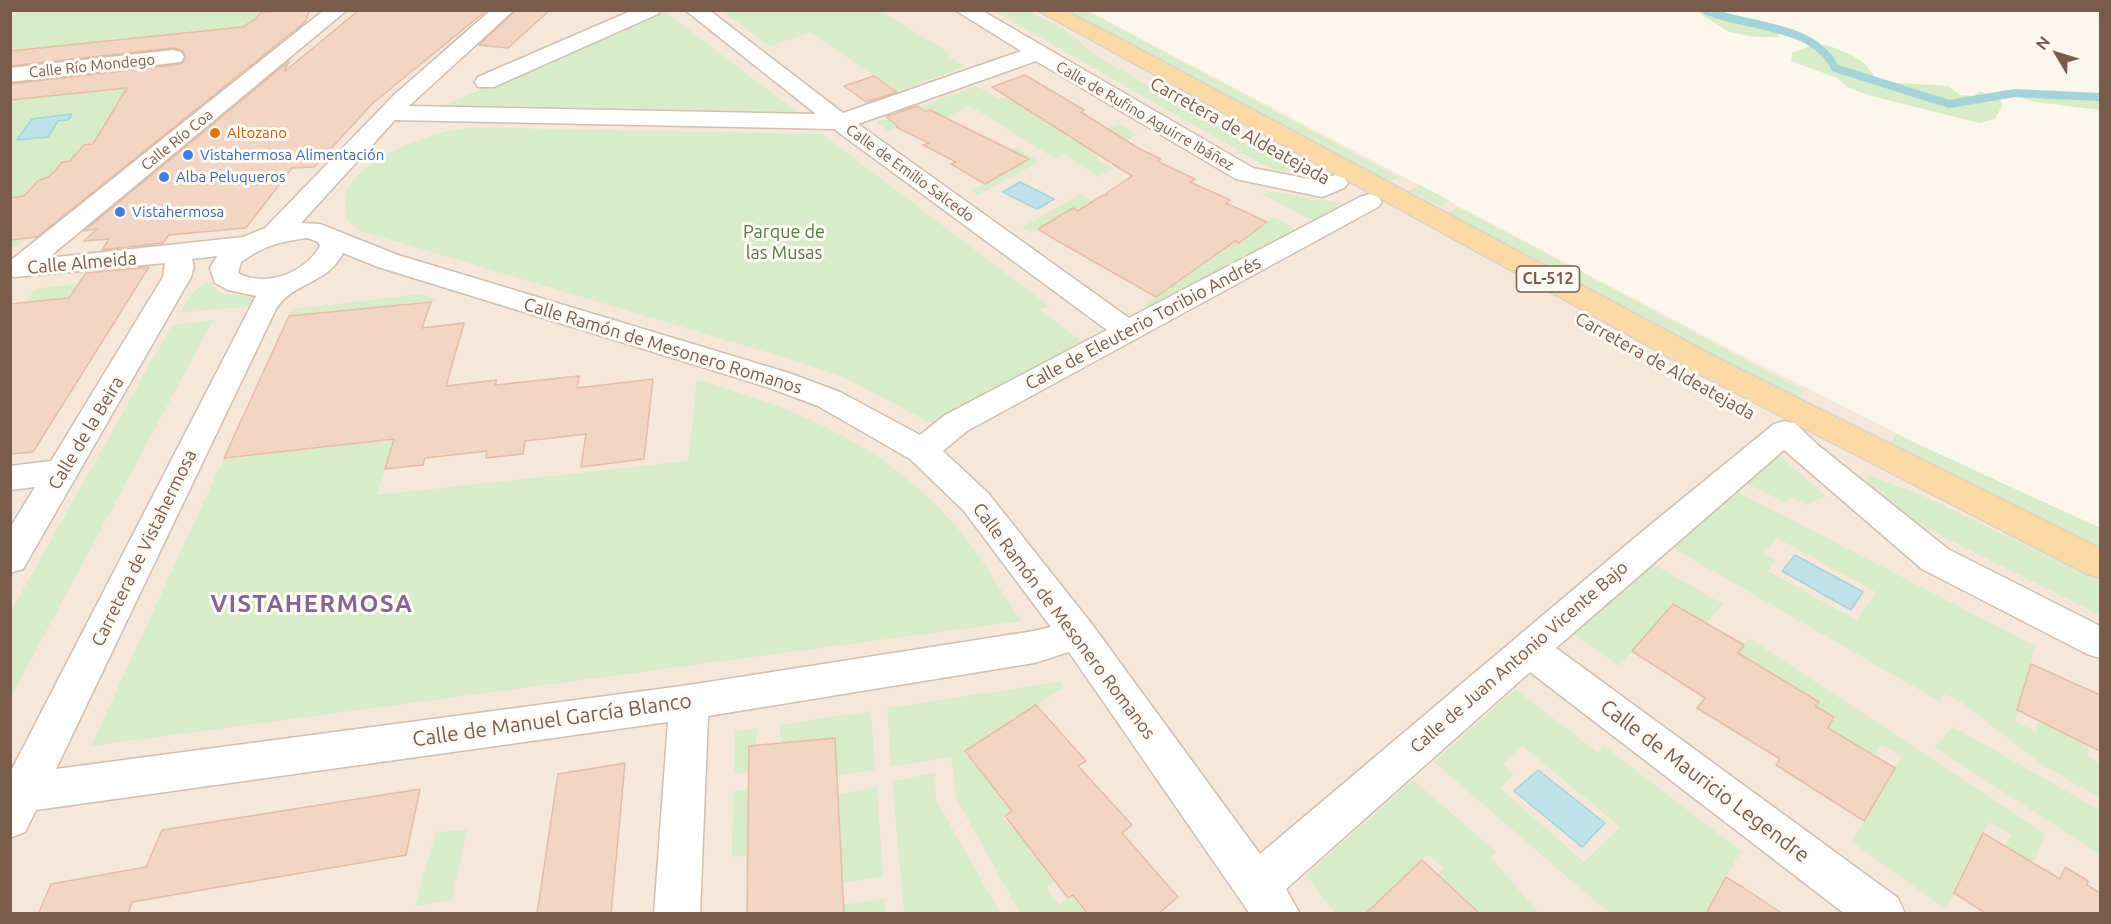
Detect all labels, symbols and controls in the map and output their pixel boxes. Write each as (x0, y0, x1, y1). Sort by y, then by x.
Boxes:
north arrow (2027, 24, 2087, 84)
text: N (2032, 33, 2054, 53)
street label: Calle Río Mondego (28, 50, 156, 82)
street label: Calle de Rufino Aguirre Ibáñez (1053, 58, 1237, 174)
street label: Carretera de Aldeatejada (1146, 73, 1334, 189)
street label: Calle Río Coa (137, 106, 217, 174)
street label: Calle de Emilio Salcedo (842, 120, 978, 226)
place label: Altozano (227, 124, 287, 142)
marker: Altozano (208, 126, 222, 140)
place label: Vistahermosa Alimentación (200, 146, 384, 164)
marker: Vistahermosa Alimentación (181, 148, 195, 162)
place label: Alba Peluqueros (176, 168, 286, 186)
marker: Alba Peluqueros (157, 170, 171, 184)
place label: Vistahermosa (132, 203, 224, 221)
marker: Vistahermosa (113, 205, 127, 219)
park label: Parque de las Musas (743, 221, 825, 264)
street label: Calle Almeida (26, 247, 138, 279)
street label: Calle de Eleuterio Toribio Andrés (1022, 252, 1264, 394)
road number: CL-512 (1516, 266, 1580, 292)
street label: Calle Ramón de Mesonero Romanos (521, 293, 805, 399)
street label: Carretera de Aldeatejada (1571, 308, 1759, 424)
street label: Calle de la Beira (44, 372, 128, 494)
street label: Carretera de Vistahermosa (87, 446, 201, 650)
street label: Calle Ramón de Mesonero Romanos (968, 499, 1160, 743)
street label: Calle de Juan Antonio Vicente Bajo (1406, 556, 1632, 758)
district label: VISTAHERMOSA (211, 590, 413, 618)
street label: Calle de Manuel García Blanco (411, 688, 693, 752)
street label: Calle de Mauricio Legendre (1595, 694, 1815, 868)

